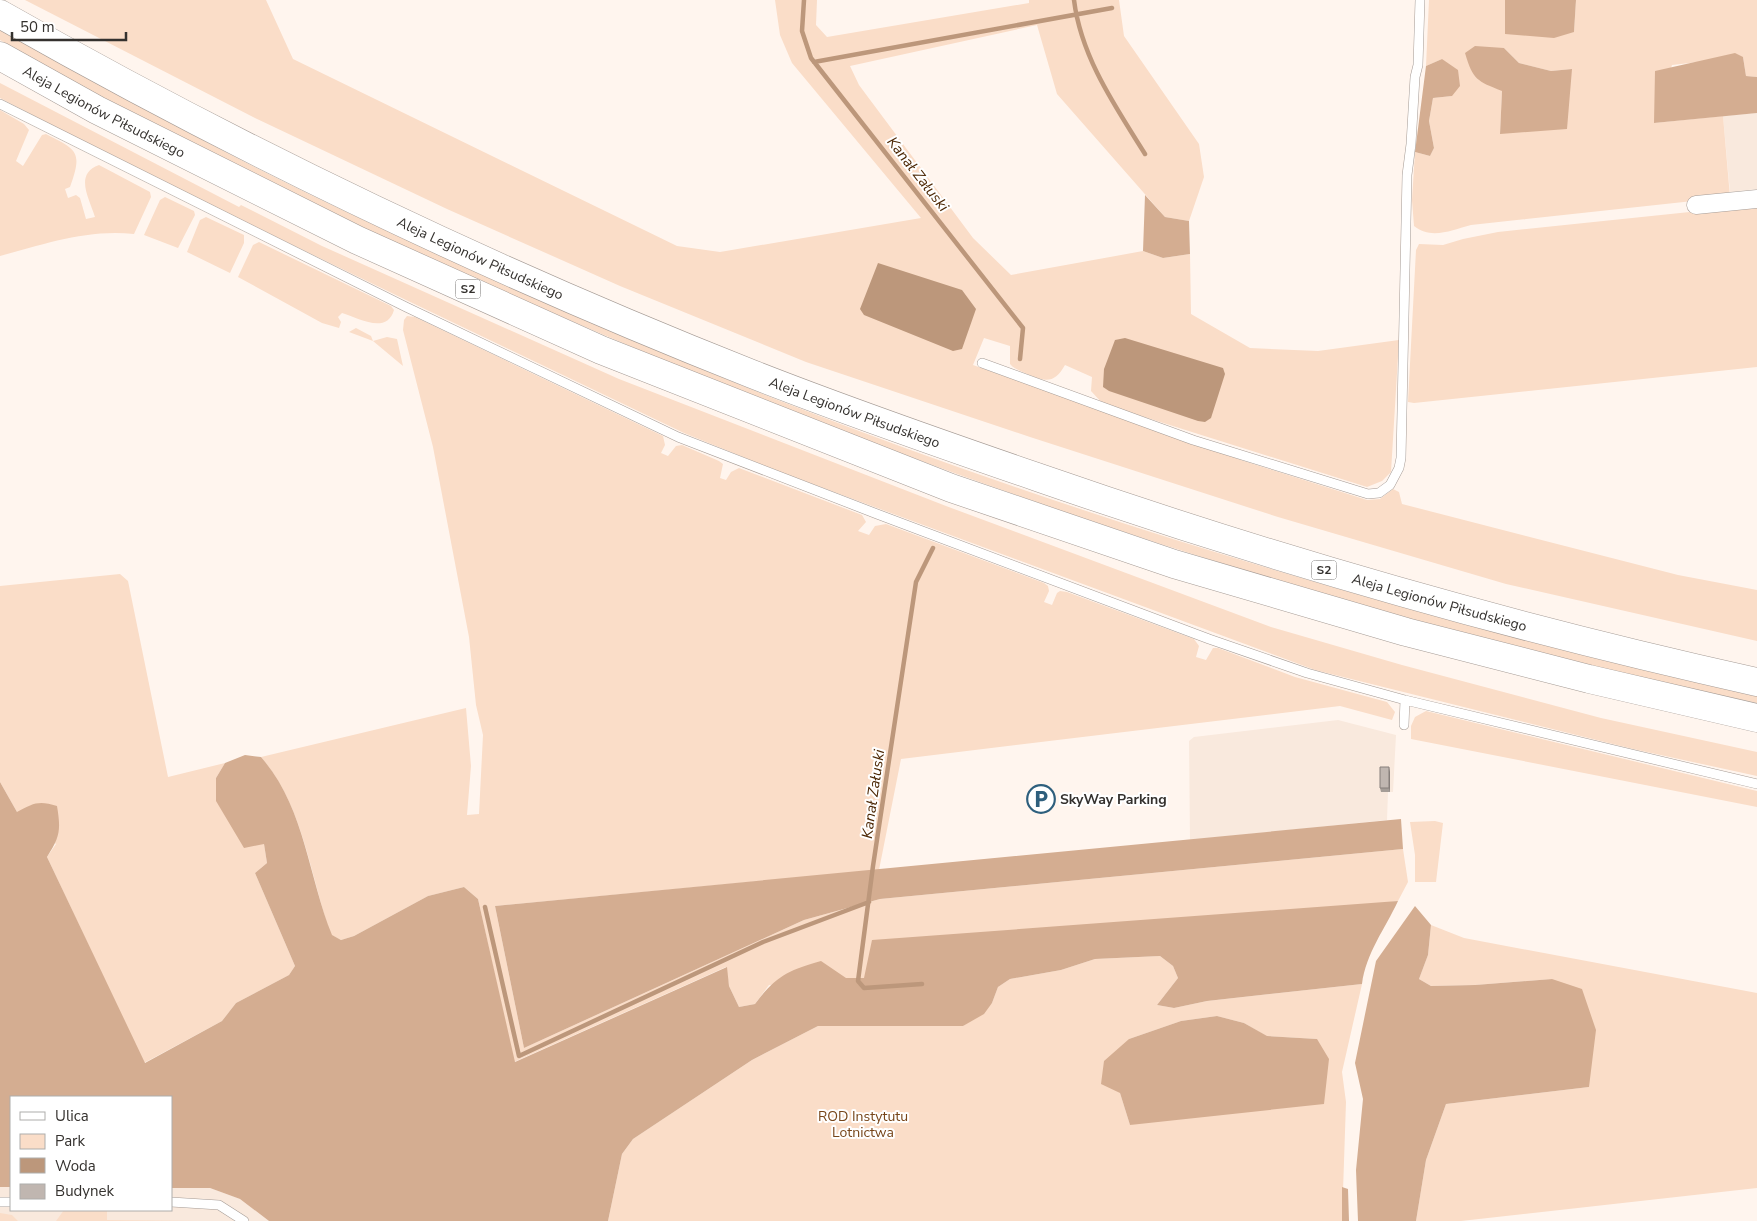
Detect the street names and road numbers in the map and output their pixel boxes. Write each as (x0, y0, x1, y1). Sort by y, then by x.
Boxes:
street label: Aleja Legionów Piłsudskiego (19, 62, 188, 163)
street label: Aleja Legionów Piłsudskiego (394, 212, 566, 305)
road number: S2 (456, 280, 480, 298)
street label: Aleja Legionów Piłsudskiego (766, 373, 943, 453)
road number: S2 (1312, 560, 1336, 580)
street label: Aleja Legionów Piłsudskiego (1350, 569, 1529, 636)

